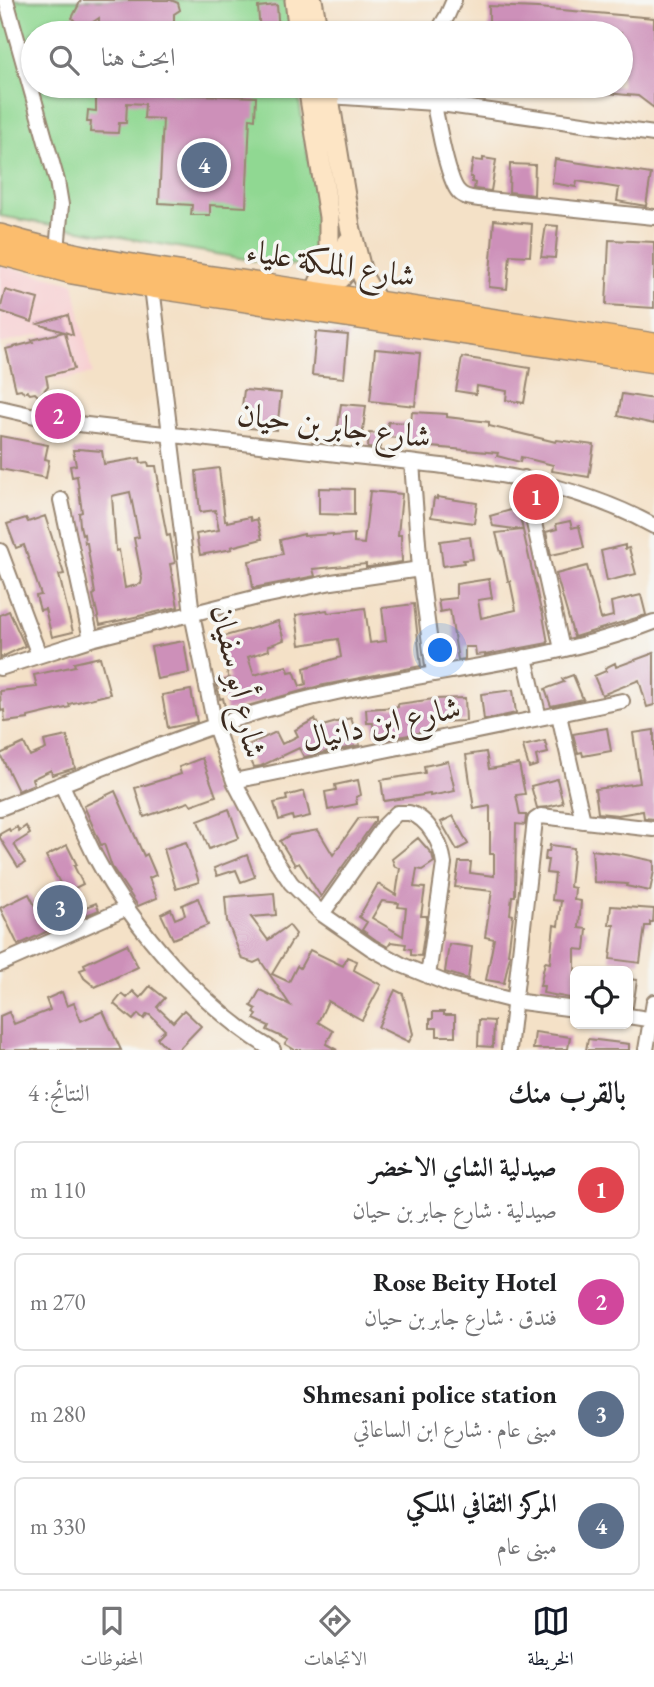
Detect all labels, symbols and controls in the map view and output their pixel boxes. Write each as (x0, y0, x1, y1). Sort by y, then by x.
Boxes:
search box (21, 21, 633, 98)
text: ابحث هنا (101, 40, 176, 74)
icon: search (45, 41, 83, 79)
pin: 4 (181, 139, 227, 191)
street label: شارع الملكة علياء (243, 229, 419, 303)
pin: 2 (35, 390, 81, 442)
street label: شارع جابر بن حيان (234, 392, 433, 464)
pin: 1 (513, 471, 559, 523)
street label: شارع أبو سفيان (195, 600, 278, 763)
your location (423, 633, 457, 667)
street label: شارع ابن دانيال (298, 686, 466, 766)
pin: 3 (37, 882, 83, 934)
map controls (570, 966, 633, 1029)
button: locate (570, 966, 633, 1029)
text: بالقرب منك (508, 1073, 626, 1112)
text: النتائج: 4 (28, 1078, 90, 1108)
text: صيدلية الشاي الاخضر (369, 1150, 557, 1184)
text: 110 m (30, 1175, 86, 1205)
text: 1 (595, 1175, 607, 1205)
text: صيدلية · شارع جابر بن حيان (352, 1195, 557, 1225)
text: Rose Beity Hotel (373, 1265, 557, 1299)
text: 270 m (30, 1287, 86, 1317)
text: 2 (595, 1287, 607, 1317)
text: فندق · شارع جابر بن حيان (364, 1302, 557, 1332)
text: Shmesani police station (303, 1377, 557, 1411)
text: 280 m (30, 1399, 86, 1429)
text: 3 (595, 1399, 607, 1429)
text: مبنى عام · شارع ابن الساعاتي (353, 1414, 557, 1444)
text: المركز الثقافي الملكي (406, 1486, 557, 1520)
text: 330 m (30, 1511, 86, 1541)
text: 4 (595, 1511, 607, 1541)
text: مبنى عام (496, 1531, 557, 1561)
tab: المحفوظات (80, 1602, 143, 1677)
tab: الاتجاهات (304, 1602, 367, 1677)
tab: الخريطة (527, 1602, 574, 1677)

